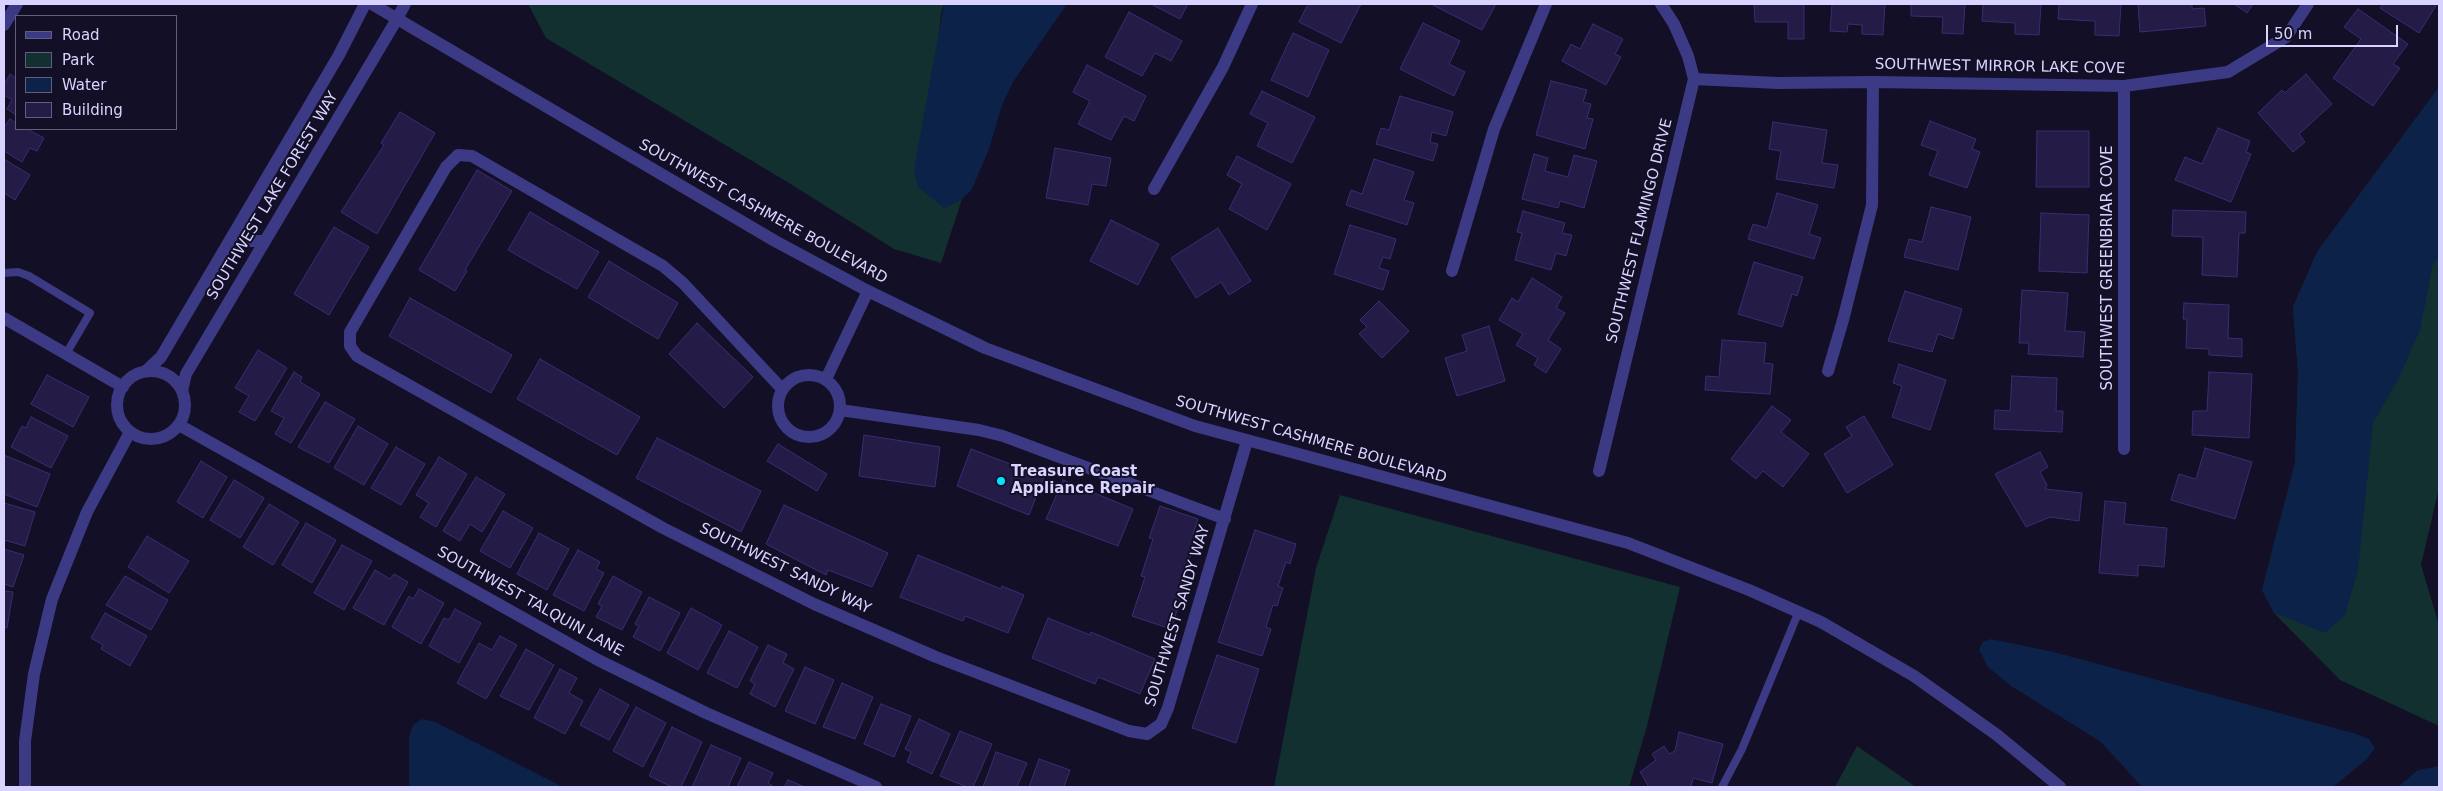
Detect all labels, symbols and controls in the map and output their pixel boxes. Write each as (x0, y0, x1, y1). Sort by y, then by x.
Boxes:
legend (15, 15, 178, 130)
scale bar (2268, 15, 2400, 47)
text: 50 m (2274, 25, 2312, 43)
text: Road (62, 26, 100, 44)
text: Park (62, 51, 94, 69)
street label: SOUTHWEST MIRROR LAKE COVE (1875, 56, 2125, 78)
text: Water (62, 76, 106, 94)
street label: SOUTHWEST LAKE FOREST WAY (204, 89, 342, 303)
text: Building (62, 101, 123, 119)
street label: SOUTHWEST FLAMINGO DRIVE (1603, 117, 1677, 345)
street label: SOUTHWEST CASHMERE BOULEVARD (636, 136, 890, 288)
street label: SOUTHWEST GREENBRIAR COVE (2099, 145, 2117, 391)
street label: SOUTHWEST CASHMERE BOULEVARD (1173, 393, 1449, 487)
place label: Treasure Coast Appliance Repair (1011, 463, 1155, 498)
marker: Treasure Coast Appliance Repair (995, 475, 1007, 487)
street label: SOUTHWEST SANDY WAY (696, 520, 874, 618)
street label: SOUTHWEST SANDY WAY (1142, 523, 1214, 709)
street label: SOUTHWEST TALQUIN LANE (434, 543, 626, 661)

